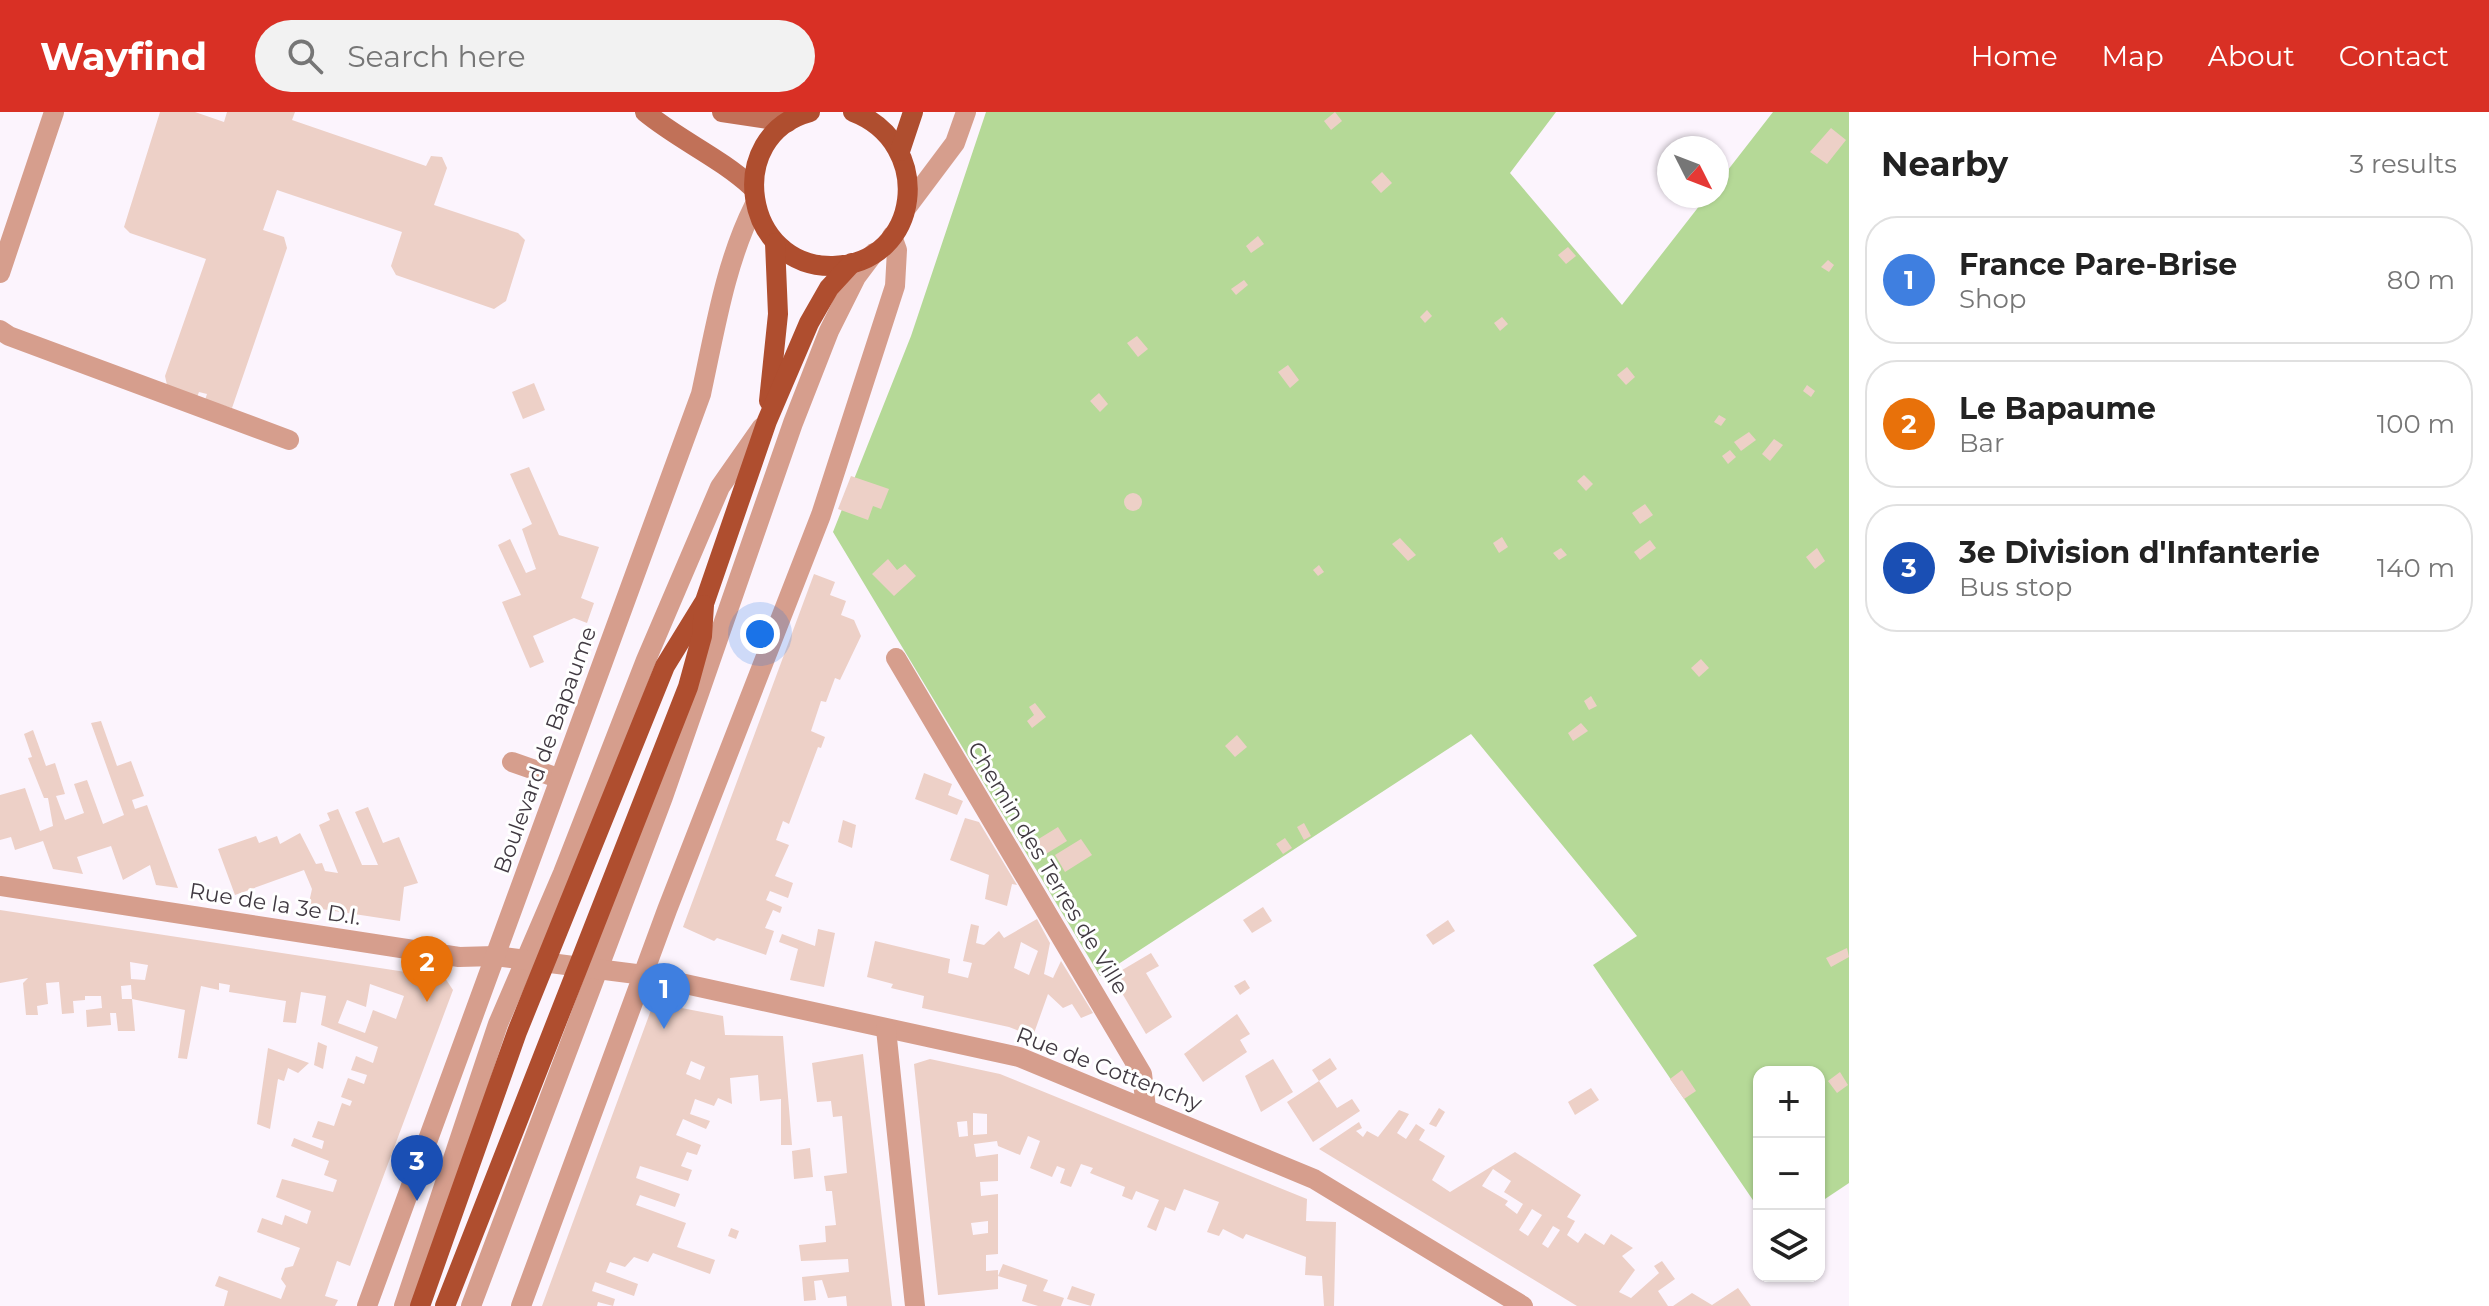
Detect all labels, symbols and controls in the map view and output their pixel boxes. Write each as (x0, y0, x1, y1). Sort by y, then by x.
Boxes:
search box (255, 20, 815, 92)
text: Wayfind (40, 33, 207, 80)
icon: search (283, 34, 327, 78)
text: Search here (347, 38, 526, 75)
text: Home (1971, 39, 2058, 73)
text: Map (2102, 39, 2164, 73)
text: About (2208, 39, 2295, 73)
text: Contact (2339, 39, 2449, 73)
north arrow (1657, 136, 1729, 208)
text: Nearby (1881, 143, 2008, 185)
text: 3 results (2350, 148, 2457, 180)
text: France Pare-Brise (1959, 246, 2237, 283)
text: 1 (1904, 264, 1914, 296)
text: 80 m (2387, 264, 2455, 296)
text: Shop (1959, 283, 2027, 315)
text: Le Bapaume (1959, 390, 2156, 427)
text: 2 (1901, 408, 1917, 440)
text: 100 m (2377, 408, 2455, 440)
text: Bar (1959, 427, 2004, 459)
text: 3e Division d'Infanterie (1959, 534, 2320, 571)
text: 3 (1901, 552, 1917, 584)
text: 140 m (2377, 552, 2455, 584)
text: Bus stop (1959, 571, 2072, 603)
your location (740, 614, 780, 654)
street label: Boulevard de Bapaume (488, 623, 602, 877)
street label: Chemin des Terres de Ville (962, 737, 1134, 999)
street label: Rue de la 3e D.I. (187, 877, 363, 931)
pin: 2 (401, 936, 453, 1002)
pin: 1 (638, 963, 690, 1029)
street label: Rue de Cottenchy (1012, 1021, 1206, 1117)
map controls (1753, 1066, 1825, 1282)
button: + (1753, 1066, 1825, 1138)
pin: 3 (391, 1135, 443, 1201)
button: − (1753, 1138, 1825, 1210)
button: layers (1753, 1210, 1825, 1282)

